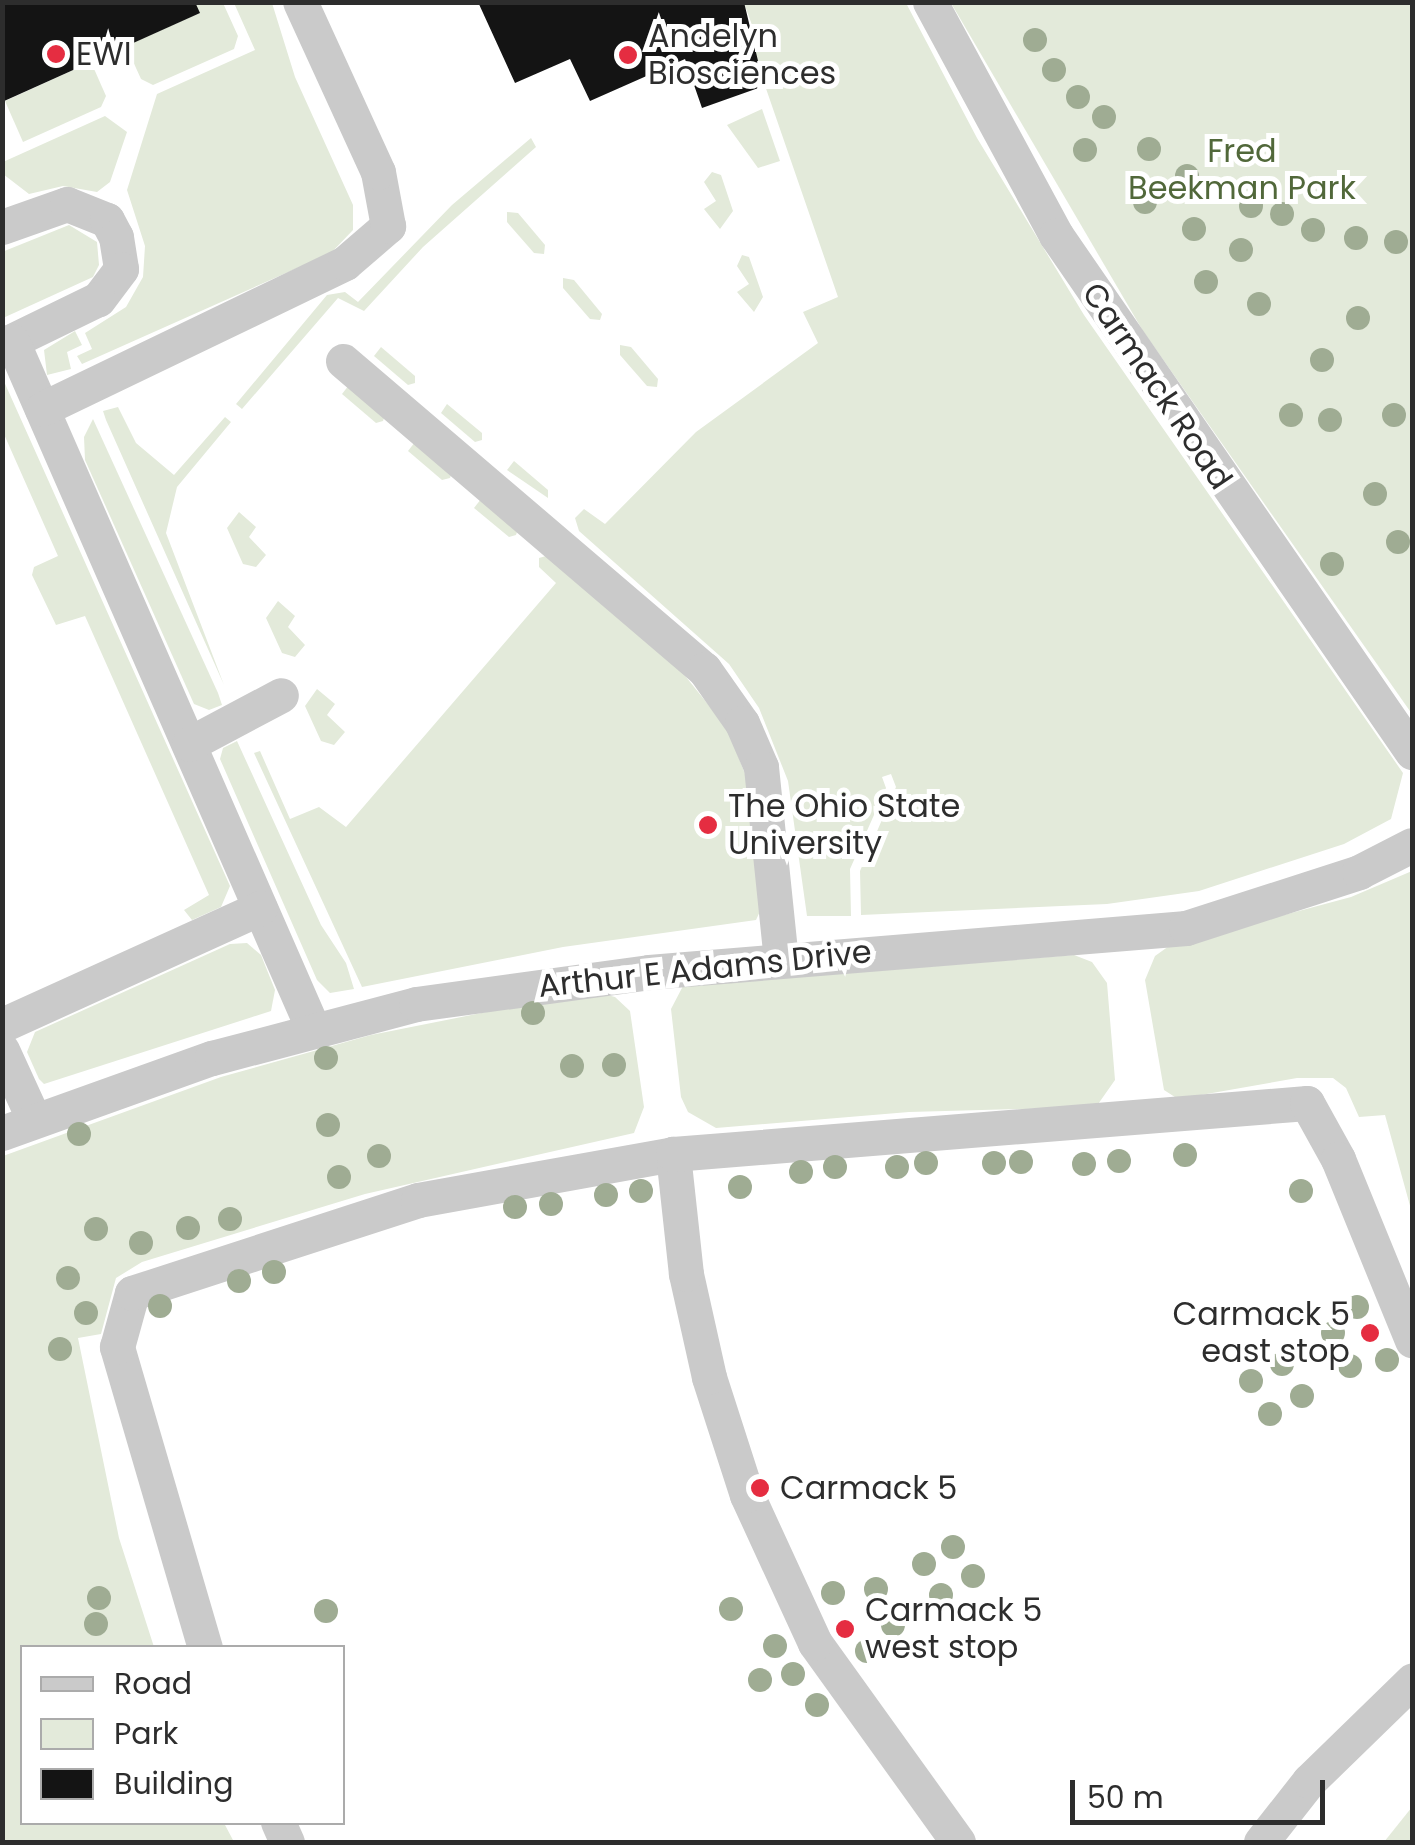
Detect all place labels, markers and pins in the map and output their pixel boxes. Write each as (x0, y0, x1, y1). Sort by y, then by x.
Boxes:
place label: Andelyn Biosciences (648, 18, 836, 93)
place label: EWI (76, 35, 132, 73)
marker: EWI (45, 43, 67, 65)
marker: Andelyn Biosciences (617, 44, 639, 66)
place label: The Ohio State University (728, 788, 960, 863)
marker: The Ohio State University (697, 814, 719, 836)
place label: Carmack 5 east stop (1173, 1296, 1350, 1371)
marker: Carmack 5 east stop (1359, 1322, 1381, 1344)
place label: Carmack 5 (780, 1469, 957, 1507)
marker: Carmack 5 (749, 1477, 771, 1499)
place label: Carmack 5 west stop (865, 1592, 1042, 1667)
marker: Carmack 5 west stop (834, 1618, 856, 1640)

